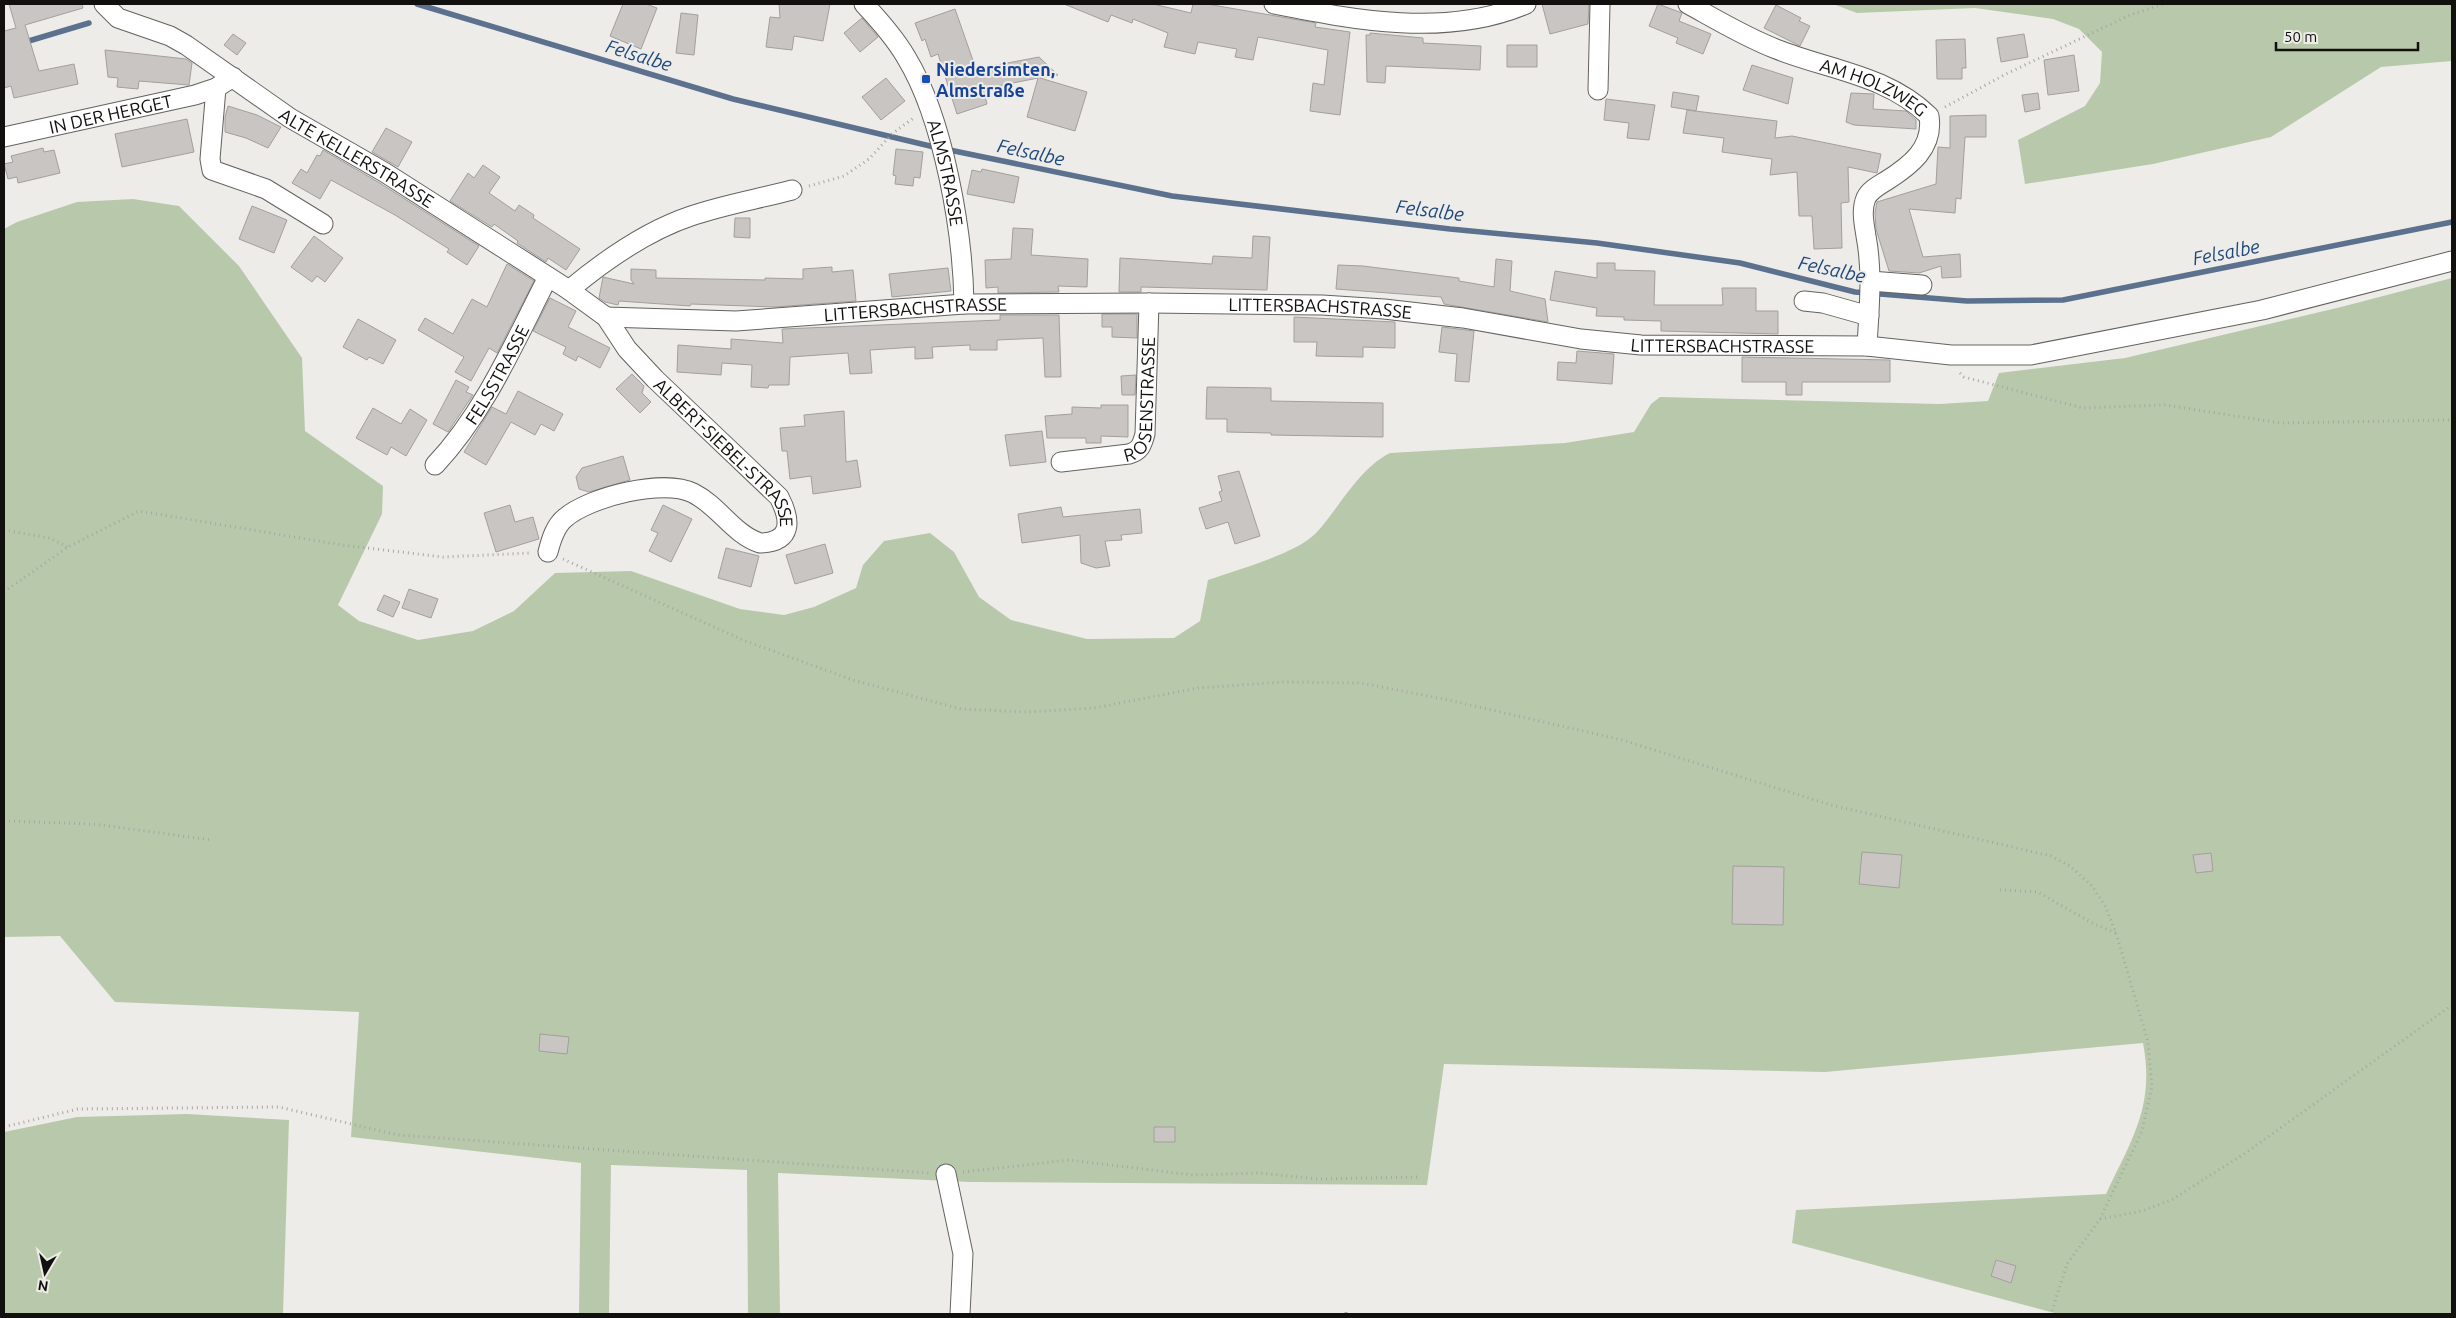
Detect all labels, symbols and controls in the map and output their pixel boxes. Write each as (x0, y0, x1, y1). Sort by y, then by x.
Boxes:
scale bar (2276, 20, 2418, 52)
text: 50 m (2284, 28, 2317, 45)
water label: Felsalbe (603, 35, 675, 76)
street label: AM HOLZWEG (1818, 54, 1931, 120)
place label: Niedersimten, Almstraße (936, 59, 1055, 100)
marker: Niedersimten, Almstraße (920, 73, 932, 85)
street label: IN DER HERGET (47, 90, 174, 137)
street label: ALTE KELLERSTRASSE (276, 104, 438, 211)
street label: ALMSTRASSE (924, 117, 967, 227)
water label: Felsalbe (995, 134, 1067, 170)
water label: Felsalbe (1395, 195, 1466, 225)
water label: Felsalbe (2190, 235, 2262, 269)
water label: Felsalbe (1796, 251, 1868, 287)
street label: LITTERSBACHSTRASSE (823, 294, 1007, 324)
street label: LITTERSBACHSTRASSE (1228, 294, 1413, 322)
street label: FELSSTRASSE (461, 322, 532, 428)
street label: LITTERSBACHSTRASSE (1630, 334, 1814, 356)
street label: ROSENSTRASSE (1121, 337, 1158, 465)
street label: ALBERT-SIEBEL-STRASSE (650, 374, 797, 527)
north arrow (20, 1248, 70, 1298)
text: N (37, 1277, 49, 1295)

